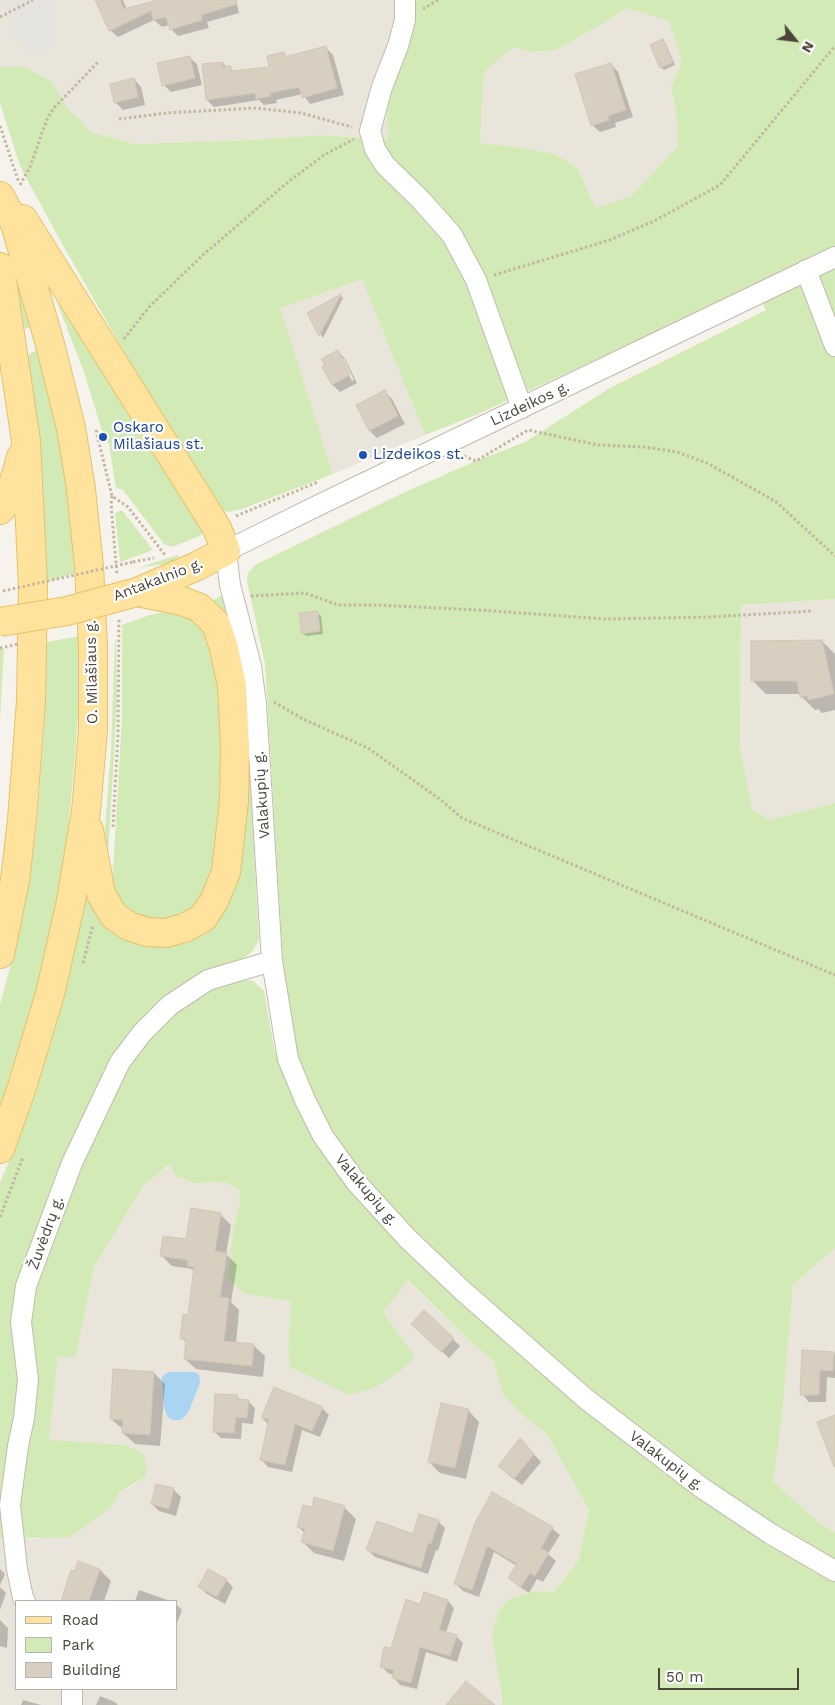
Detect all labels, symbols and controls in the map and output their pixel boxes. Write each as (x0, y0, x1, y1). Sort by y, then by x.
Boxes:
north arrow (770, 15, 820, 65)
text: N (799, 39, 818, 56)
street label: Lizdeikos g. (488, 378, 572, 430)
place label: Oskaro Milašiaus st. (113, 419, 204, 454)
marker: Oskaro Milašiaus st. (97, 431, 109, 443)
place label: Lizdeikos st. (373, 446, 464, 464)
marker: Lizdeikos st. (357, 449, 369, 461)
street label: Antakalnio g. (111, 555, 205, 605)
street label: O. Milašiaus g. (82, 620, 102, 724)
street label: Valakupių g. (250, 751, 274, 839)
street label: Valakupių g. (331, 1151, 401, 1229)
street label: Žuvėdrų g. (24, 1194, 68, 1272)
street label: Valakupių g. (625, 1427, 707, 1495)
legend (15, 1600, 178, 1690)
text: Road (62, 1611, 99, 1629)
text: Park (62, 1636, 94, 1654)
scale bar (660, 1658, 801, 1690)
text: Building (62, 1661, 120, 1679)
text: 50 m (666, 1668, 703, 1686)

